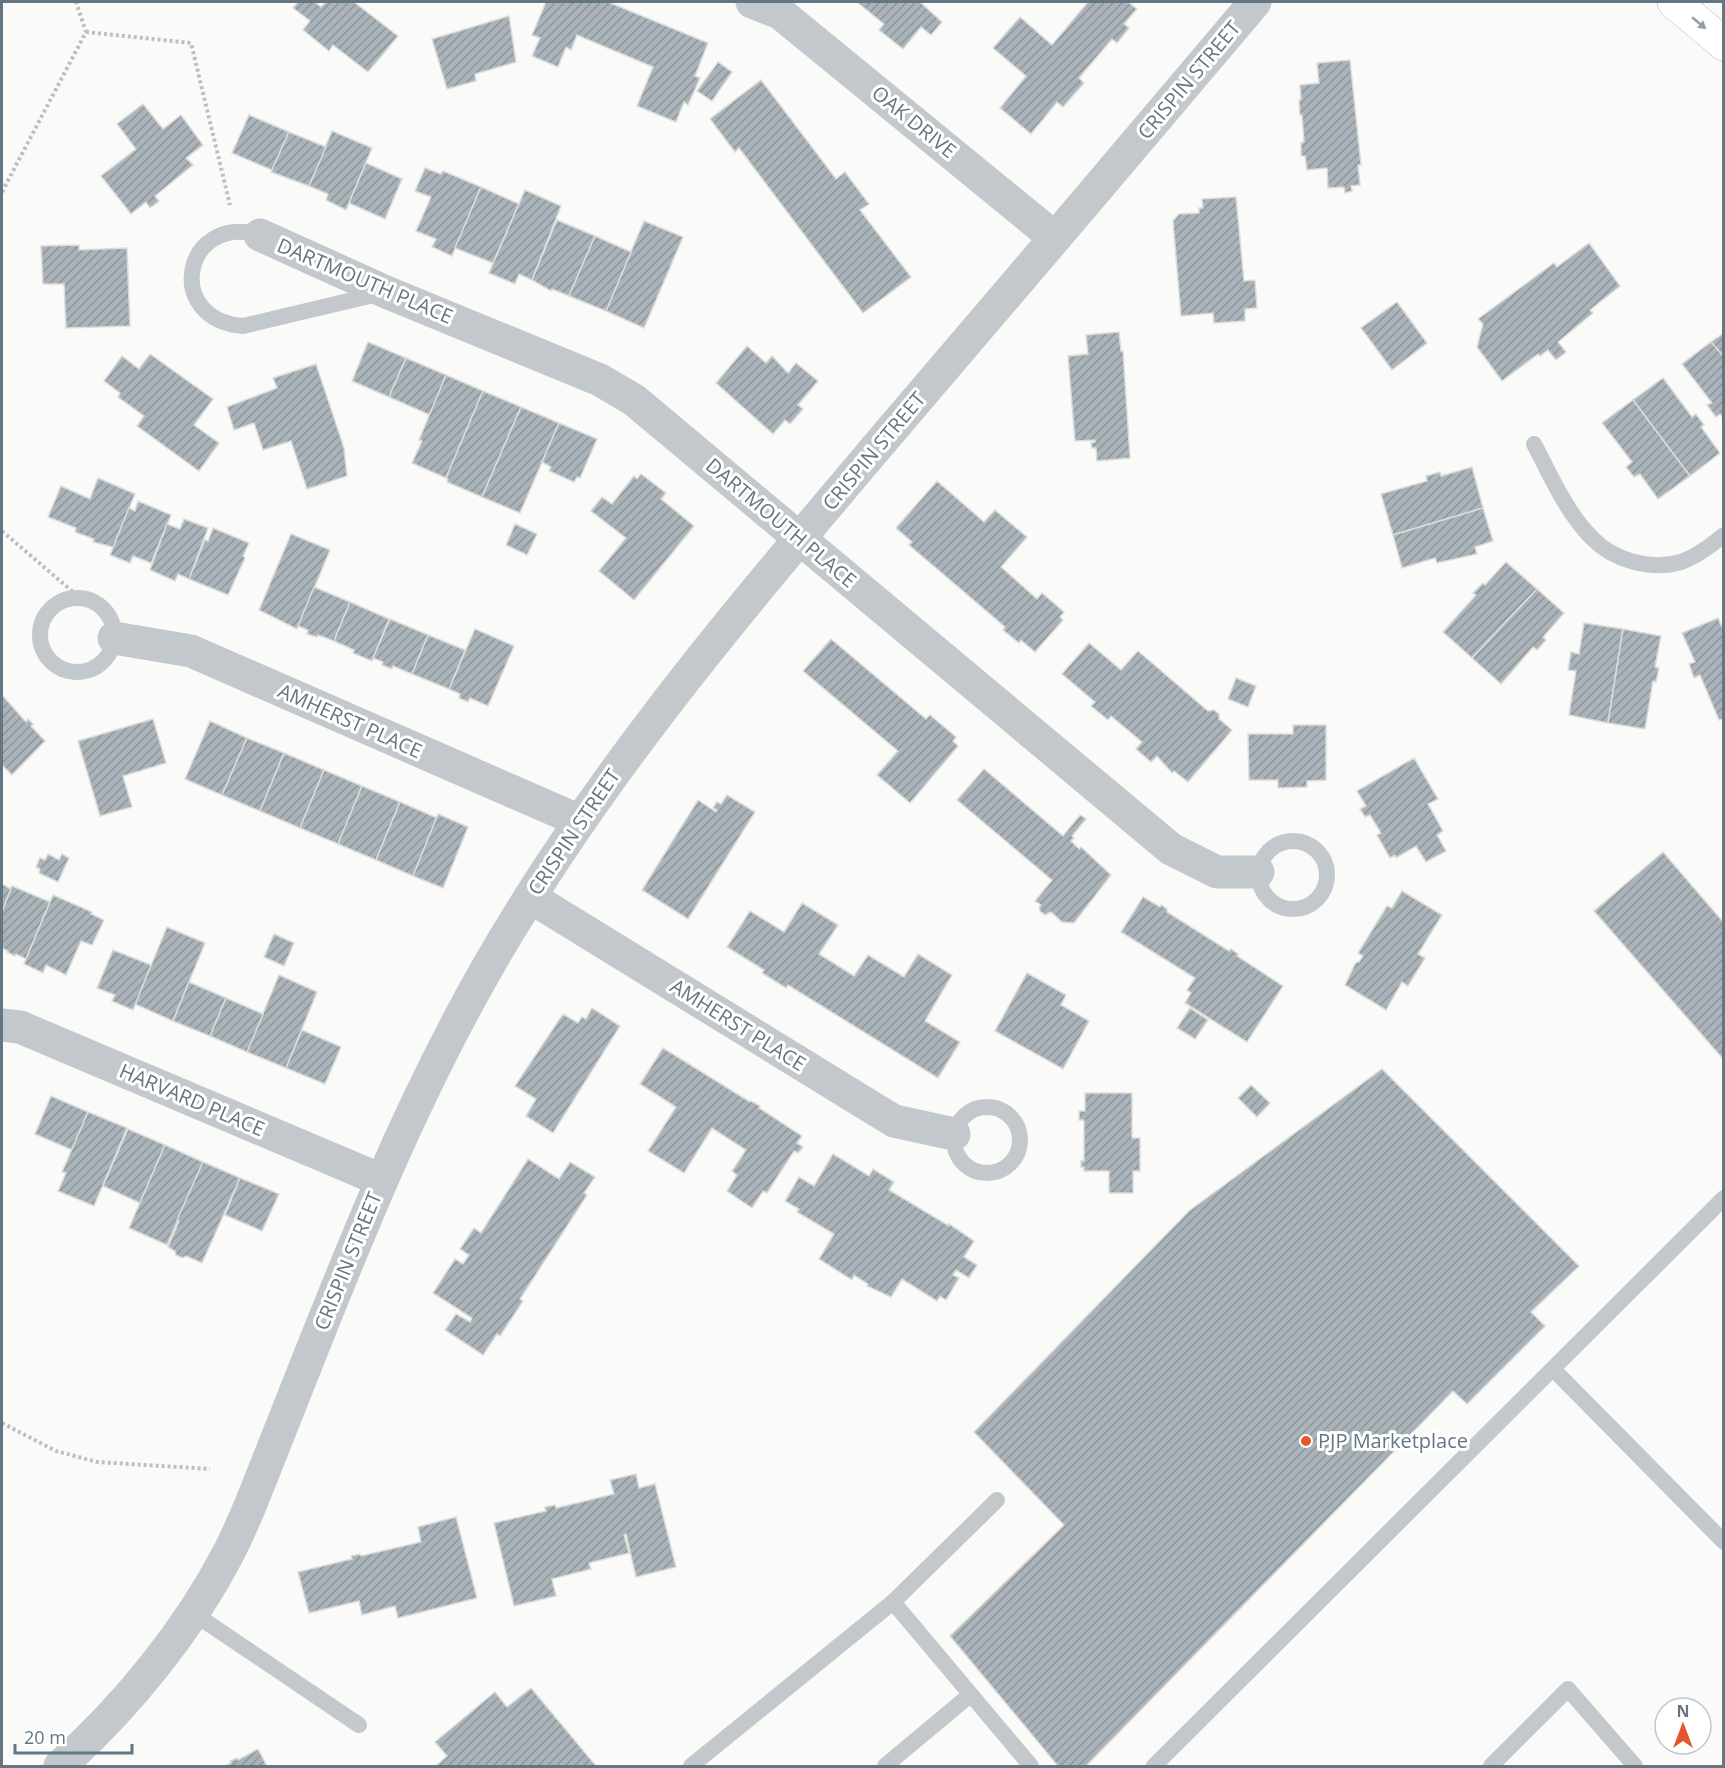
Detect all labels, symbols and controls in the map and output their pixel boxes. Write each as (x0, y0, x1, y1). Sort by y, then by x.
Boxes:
street label: CRISPIN STREET (1131, 15, 1246, 145)
one-way arrow (1691, 16, 1707, 29)
street label: OAK DRIVE (867, 79, 962, 164)
street label: DARTMOUTH PLACE (273, 231, 457, 330)
street label: CRISPIN STREET (816, 386, 931, 516)
street label: DARTMOUTH PLACE (700, 452, 862, 594)
street label: AMHERST PLACE (274, 677, 426, 764)
street label: CRISPIN STREET (521, 763, 626, 900)
street label: AMHERST PLACE (665, 972, 811, 1077)
street label: HARVARD PLACE (115, 1057, 269, 1142)
street label: CRISPIN STREET (307, 1188, 388, 1334)
place label: PJP Marketplace (1318, 1427, 1468, 1454)
marker: PJP Marketplace (1299, 1434, 1313, 1448)
north arrow (1653, 1696, 1713, 1756)
text: N (1676, 1700, 1690, 1722)
scale bar (15, 1717, 132, 1755)
text: 20 m (24, 1725, 66, 1749)

